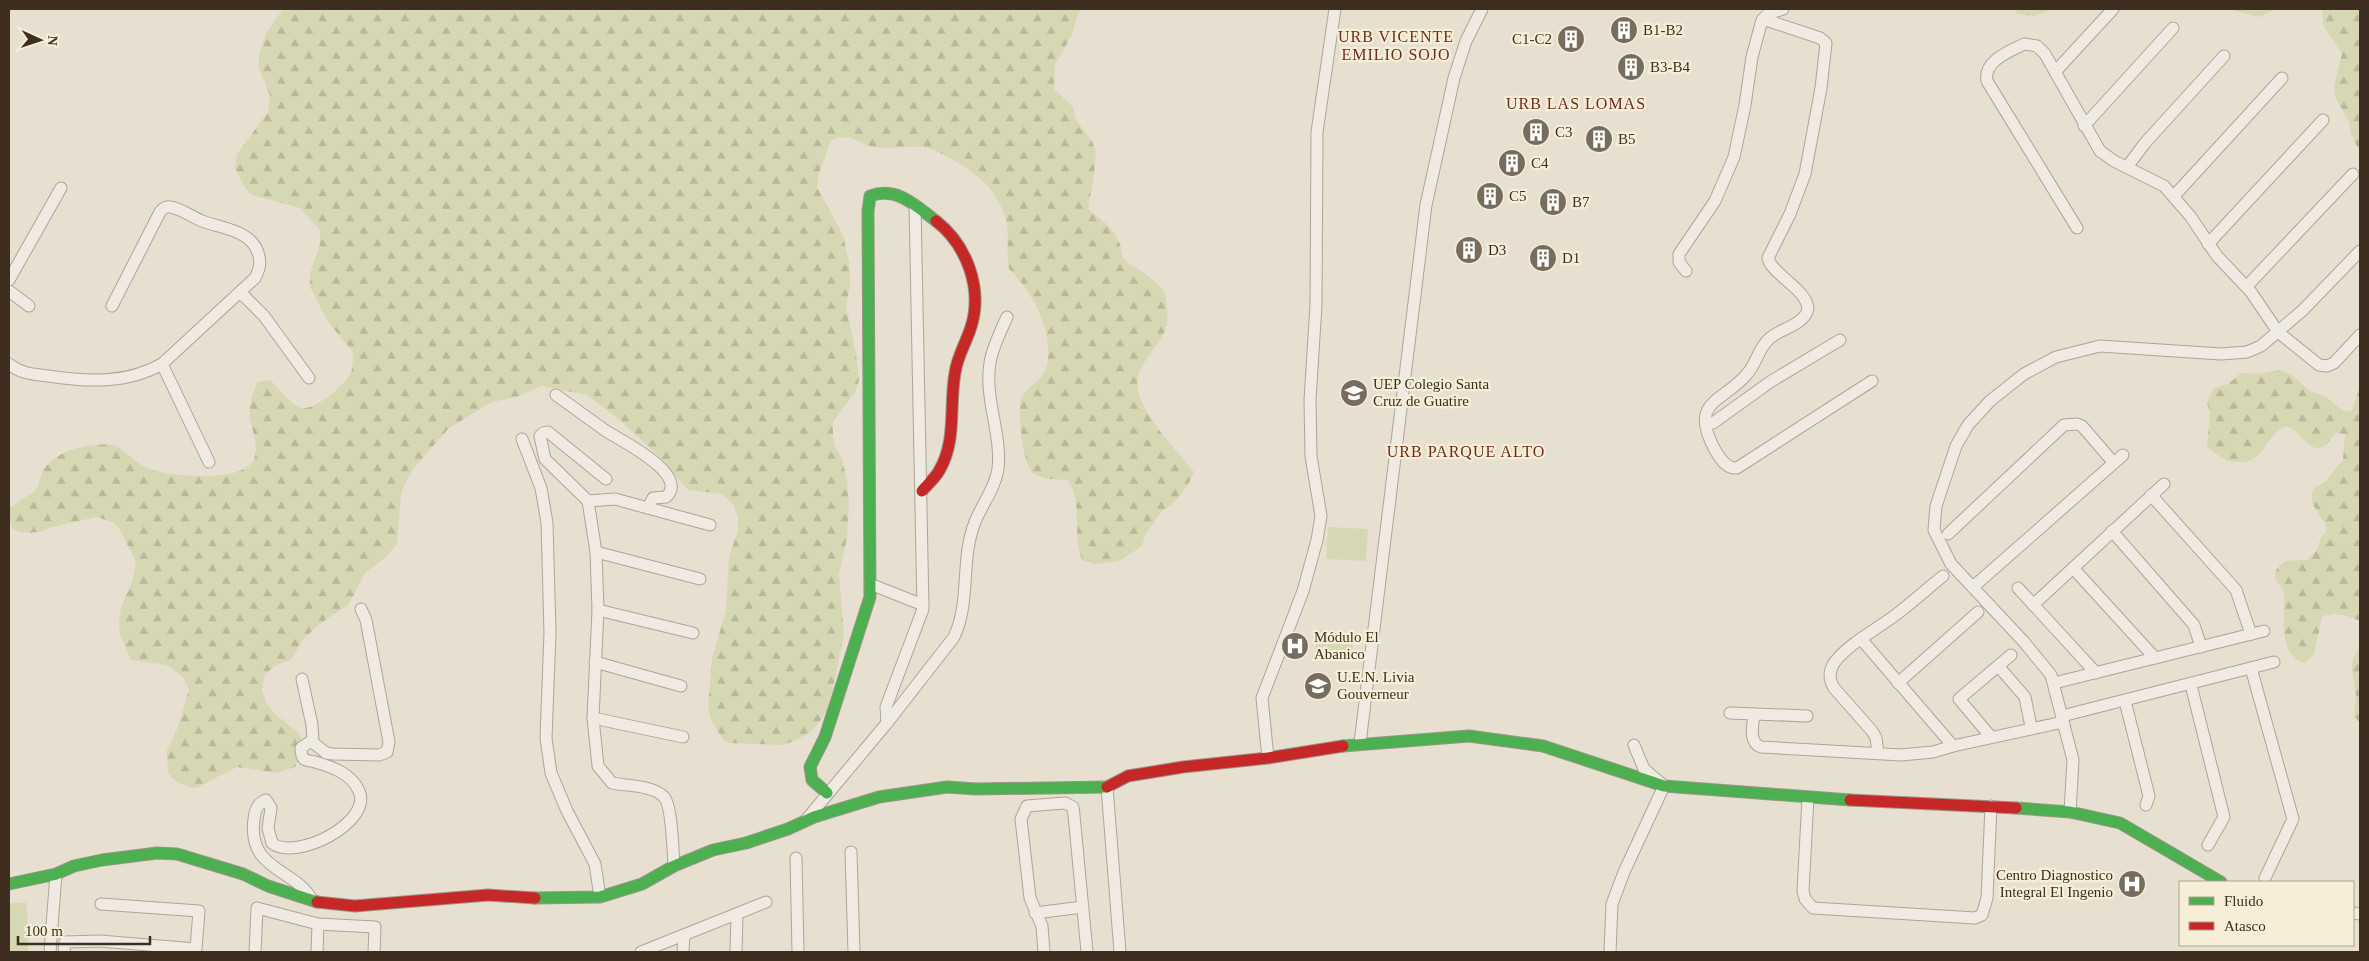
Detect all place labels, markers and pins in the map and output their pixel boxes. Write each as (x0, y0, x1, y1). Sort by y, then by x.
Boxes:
building icon: B1-B2 (1609, 15, 1639, 45)
place label: B1-B2 (1643, 22, 1683, 38)
building icon: C1-C2 (1556, 24, 1586, 54)
place label: C1-C2 (1512, 31, 1552, 47)
building icon: B3-B4 (1616, 52, 1646, 82)
place label: B3-B4 (1650, 59, 1691, 75)
building icon: C3 (1521, 117, 1551, 147)
place label: C3 (1555, 124, 1573, 140)
building icon: B5 (1584, 124, 1614, 154)
place label: B5 (1618, 131, 1636, 147)
building icon: C4 (1497, 148, 1527, 178)
place label: C4 (1531, 155, 1549, 171)
building icon: C5 (1475, 181, 1505, 211)
building icon: B7 (1538, 187, 1568, 217)
place label: C5 (1509, 188, 1527, 204)
place label: B7 (1572, 194, 1590, 210)
building icon: D3 (1454, 235, 1484, 265)
place label: D3 (1488, 242, 1506, 258)
building icon: D1 (1528, 243, 1558, 273)
place label: D1 (1562, 250, 1580, 266)
place label: UEP Colegio Santa Cruz de Guatire (1373, 376, 1489, 409)
school or university icon: UEP Colegio Santa Cruz de Guatire (1339, 378, 1369, 408)
place label: Módulo El Abanico (1314, 629, 1379, 662)
hospital icon: Módulo El Abanico (1280, 631, 1310, 661)
place label: U.E.N. Livia Gouverneur (1337, 669, 1415, 702)
school or university icon: U.E.N. Livia Gouverneur (1303, 671, 1333, 701)
place label: Centro Diagnostico Integral El Ingenio (1996, 867, 2113, 900)
hospital icon: Centro Diagnostico Integral El Ingenio (2117, 869, 2147, 899)

